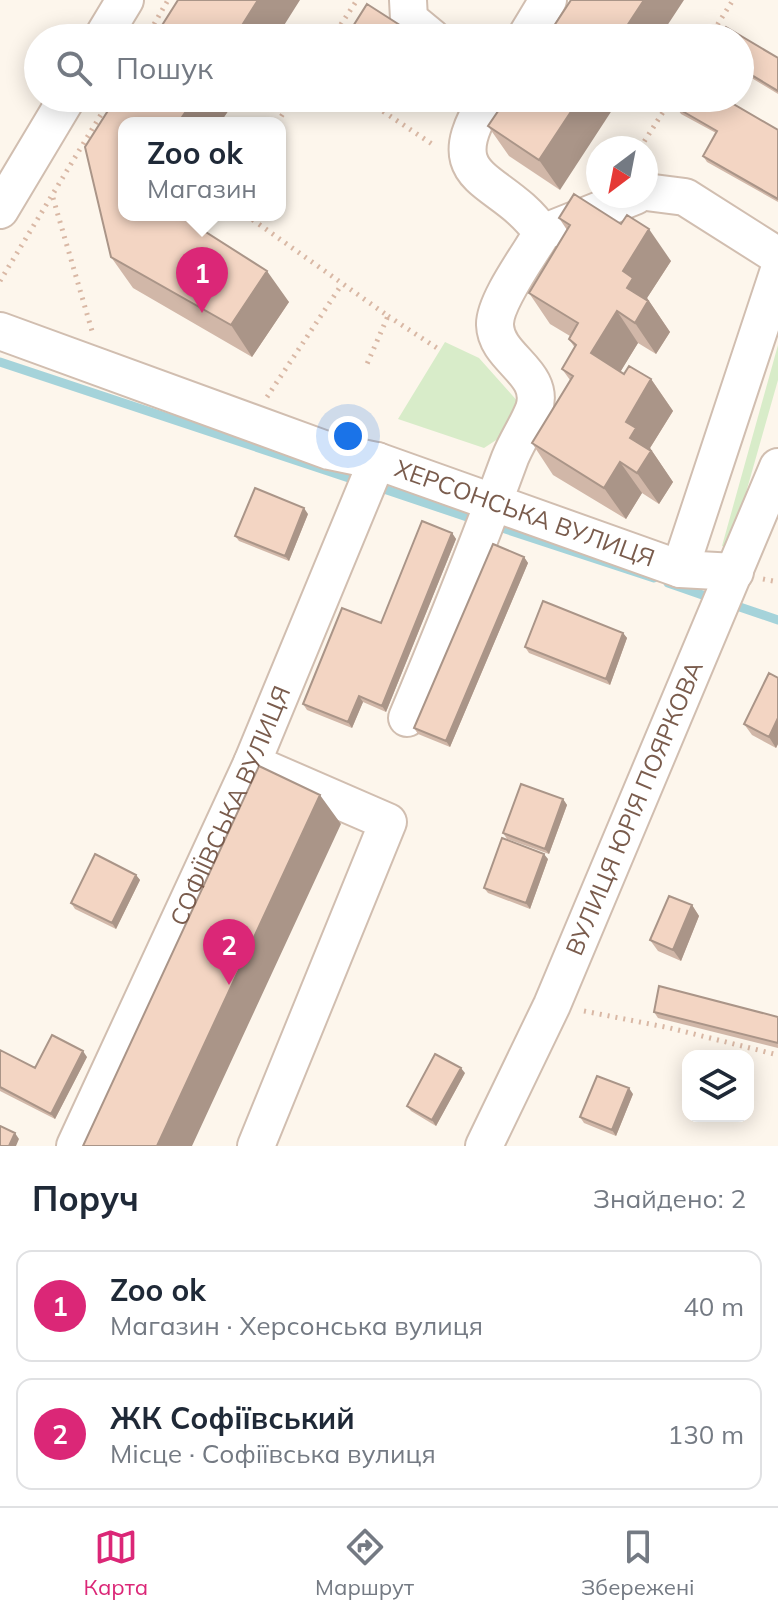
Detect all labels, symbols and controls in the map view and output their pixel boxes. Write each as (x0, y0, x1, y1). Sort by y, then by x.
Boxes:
search box (24, 24, 754, 112)
icon: search (52, 46, 96, 90)
text: Пошук (116, 49, 213, 87)
popup (118, 117, 286, 221)
text: Zoo ok (147, 134, 243, 172)
north arrow (586, 136, 658, 208)
text: Магазин (147, 172, 257, 205)
pin: 1 (176, 247, 228, 313)
your location (328, 416, 368, 456)
street label: ХЕРСОНСЬКА ВУЛИЦЯ (391, 453, 659, 573)
street label: ВУЛИЦЯ ЮРІЯ ПОЯРКОВА (559, 656, 709, 959)
street label: СОФІЇВСЬКА ВУЛИЦЯ (163, 681, 296, 930)
pin: 2 (203, 919, 255, 985)
map controls (682, 1050, 754, 1122)
button: layers (682, 1050, 754, 1122)
text: Поруч (32, 1177, 139, 1220)
text: Знайдено: 2 (593, 1182, 746, 1215)
text: Zoo ok (110, 1271, 206, 1309)
text: 1 (52, 1290, 68, 1323)
text: 40 m (683, 1290, 744, 1323)
text: Магазин · Херсонська вулиця (110, 1309, 483, 1342)
text: ЖК Софіївський (110, 1399, 355, 1437)
text: 2 (52, 1418, 68, 1451)
text: 130 m (668, 1418, 744, 1451)
text: Місце · Софіївська вулиця (110, 1437, 436, 1470)
tab: Карта (83, 1525, 148, 1601)
tab: Маршрут (315, 1525, 414, 1601)
tab: Збережені (581, 1525, 695, 1601)

